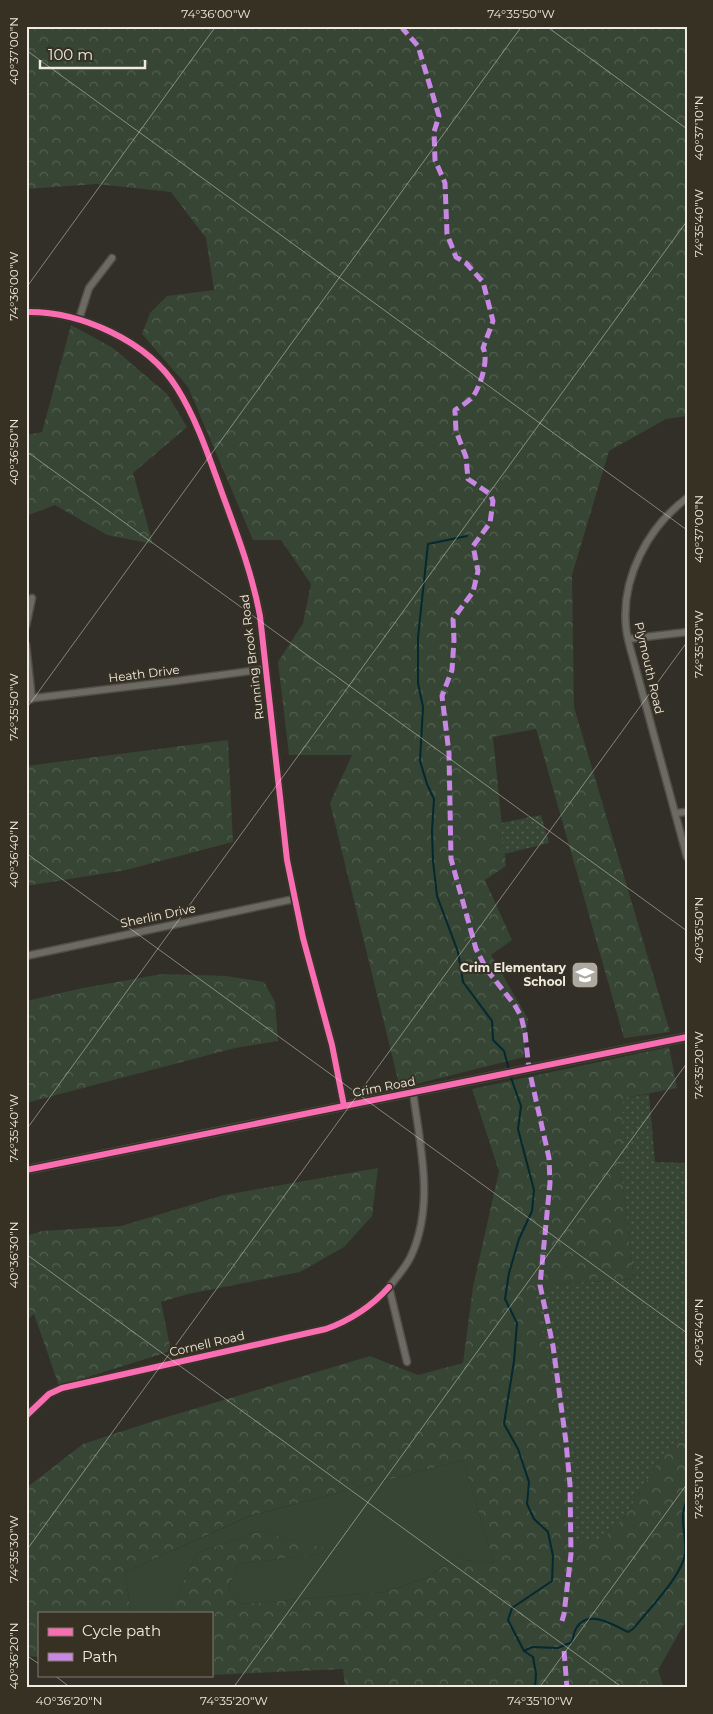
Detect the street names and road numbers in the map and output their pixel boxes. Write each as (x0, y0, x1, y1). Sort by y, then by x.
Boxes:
street label: Running Brook Road (236, 594, 267, 721)
street label: Plymouth Road (632, 620, 667, 715)
street label: Heath Drive (108, 662, 180, 685)
street label: Sherlin Drive (119, 900, 197, 931)
street label: Crim Road (351, 1073, 417, 1100)
street label: Cornell Road (168, 1328, 246, 1359)

